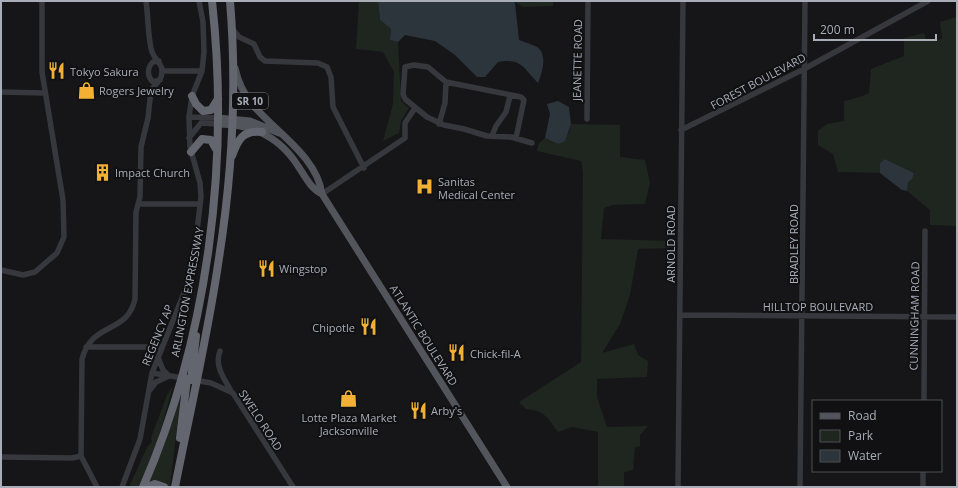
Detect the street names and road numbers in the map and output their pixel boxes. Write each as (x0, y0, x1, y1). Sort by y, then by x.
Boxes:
street label: JEANETTE ROAD (569, 19, 585, 102)
street label: FOREST BOULEVARD (708, 50, 808, 112)
road number: SR 10 (232, 93, 268, 109)
street label: BRADLEY ROAD (786, 204, 801, 284)
street label: ARNOLD ROAD (663, 205, 678, 283)
street label: ARLINGTON EXPRESSWAY (167, 225, 207, 358)
street label: CUNNINGHAM ROAD (906, 261, 922, 371)
street label: ATLANTIC BOULEVARD (387, 282, 461, 388)
street label: HILLTOP BOULEVARD (763, 299, 873, 314)
street label: REGENCY AP (138, 302, 176, 368)
street label: SWELO ROAD (236, 387, 286, 453)

